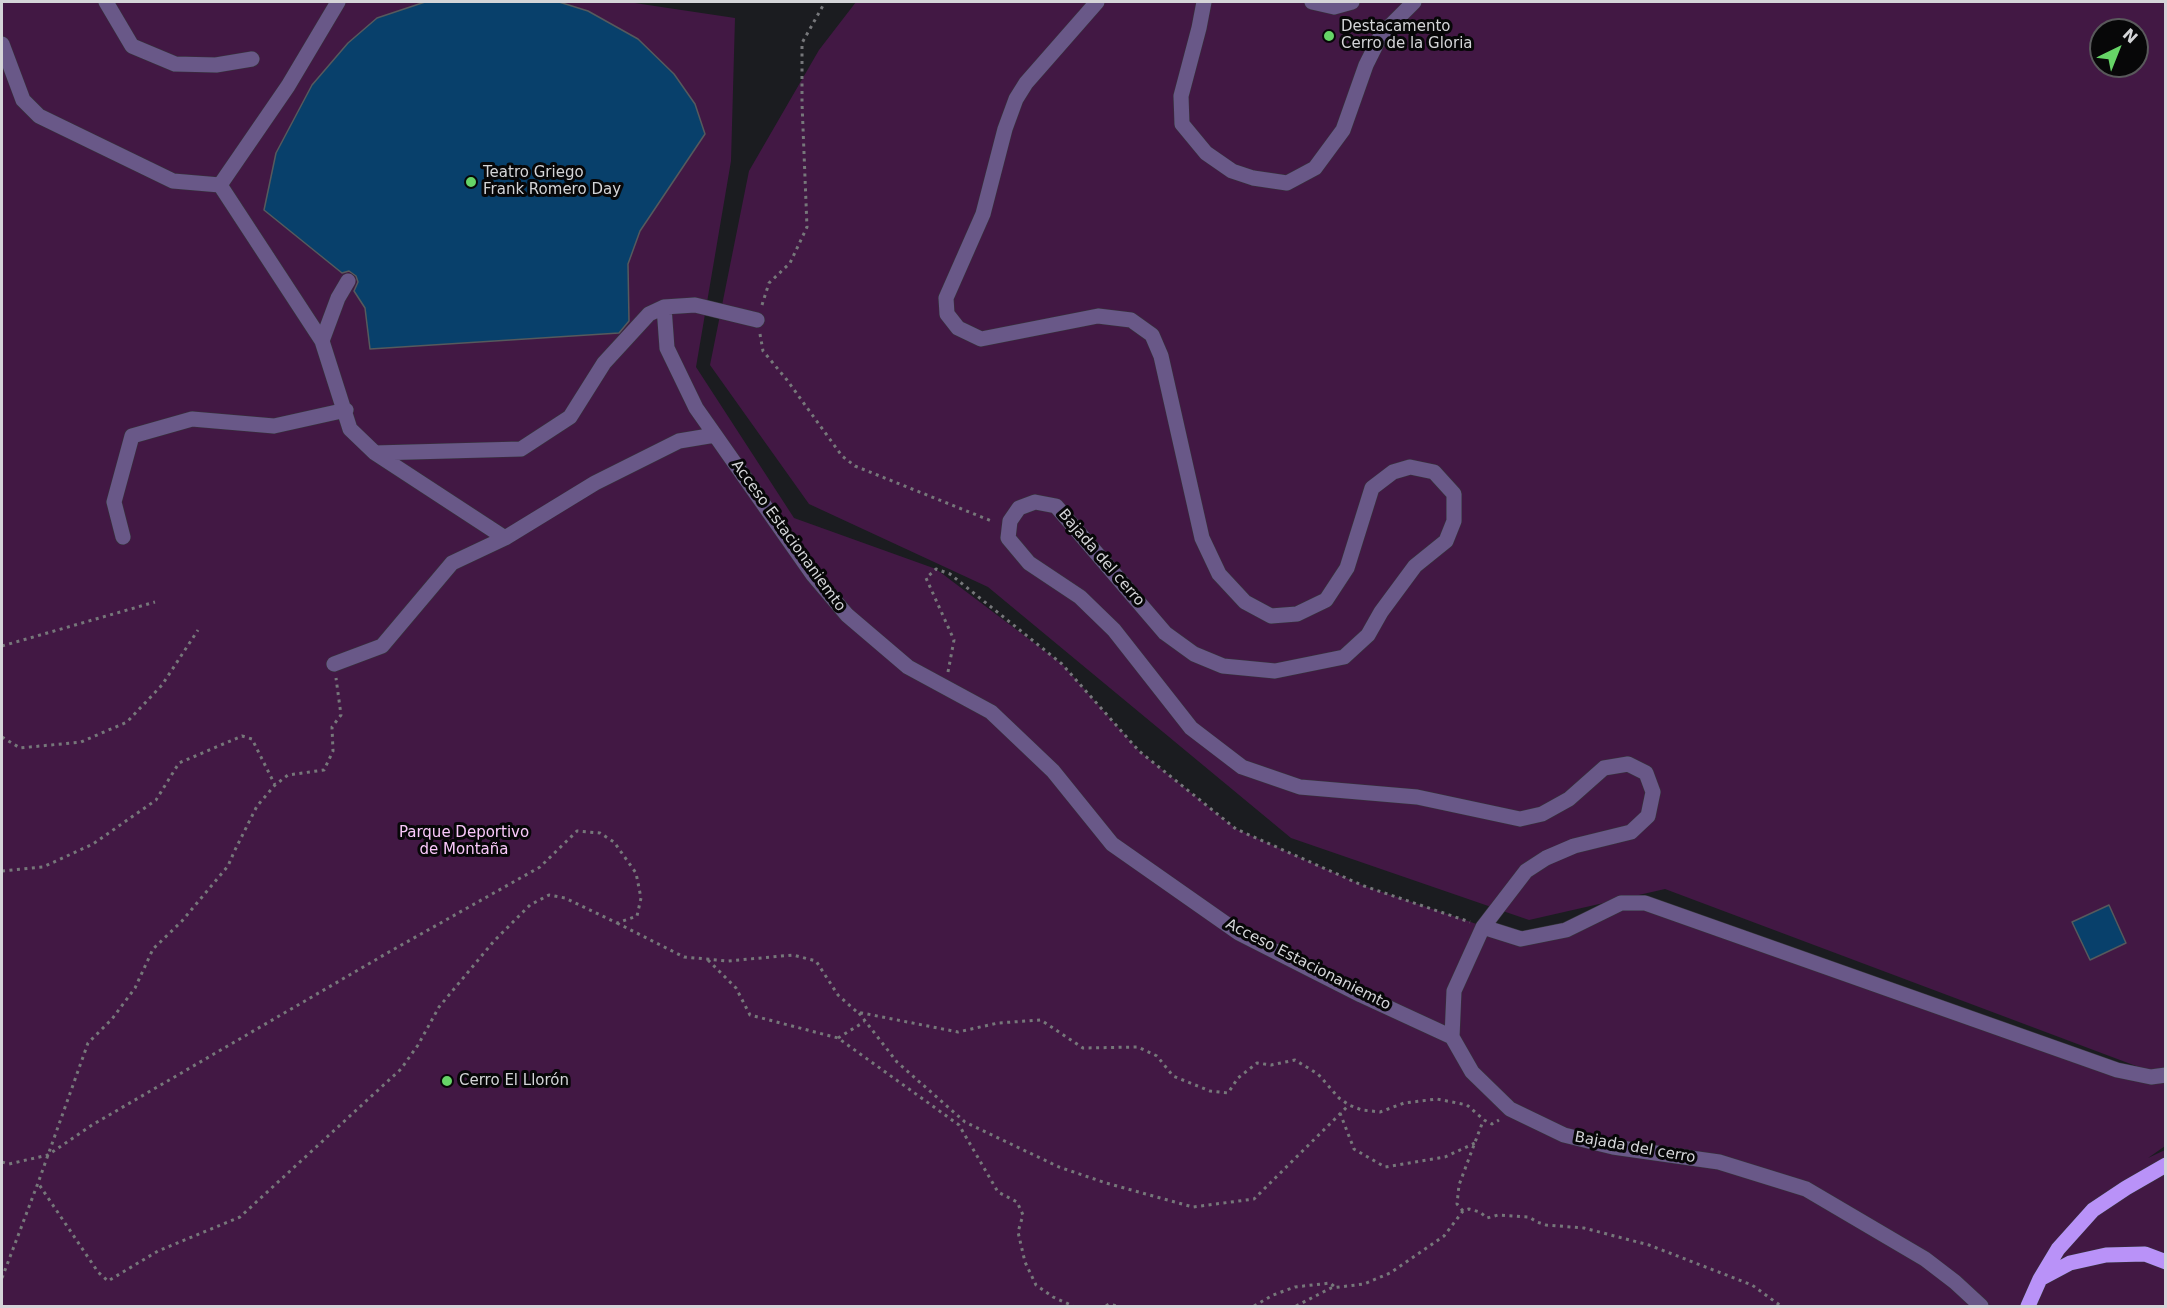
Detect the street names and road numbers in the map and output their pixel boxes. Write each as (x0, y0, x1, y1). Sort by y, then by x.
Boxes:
street label: Acceso Estacionaniemto (727, 457, 849, 615)
street label: Bajada del cerro (1054, 506, 1148, 610)
street label: Acceso Estacionaniemto (1223, 916, 1393, 1014)
street label: Bajada del cerro (1573, 1129, 1697, 1167)

